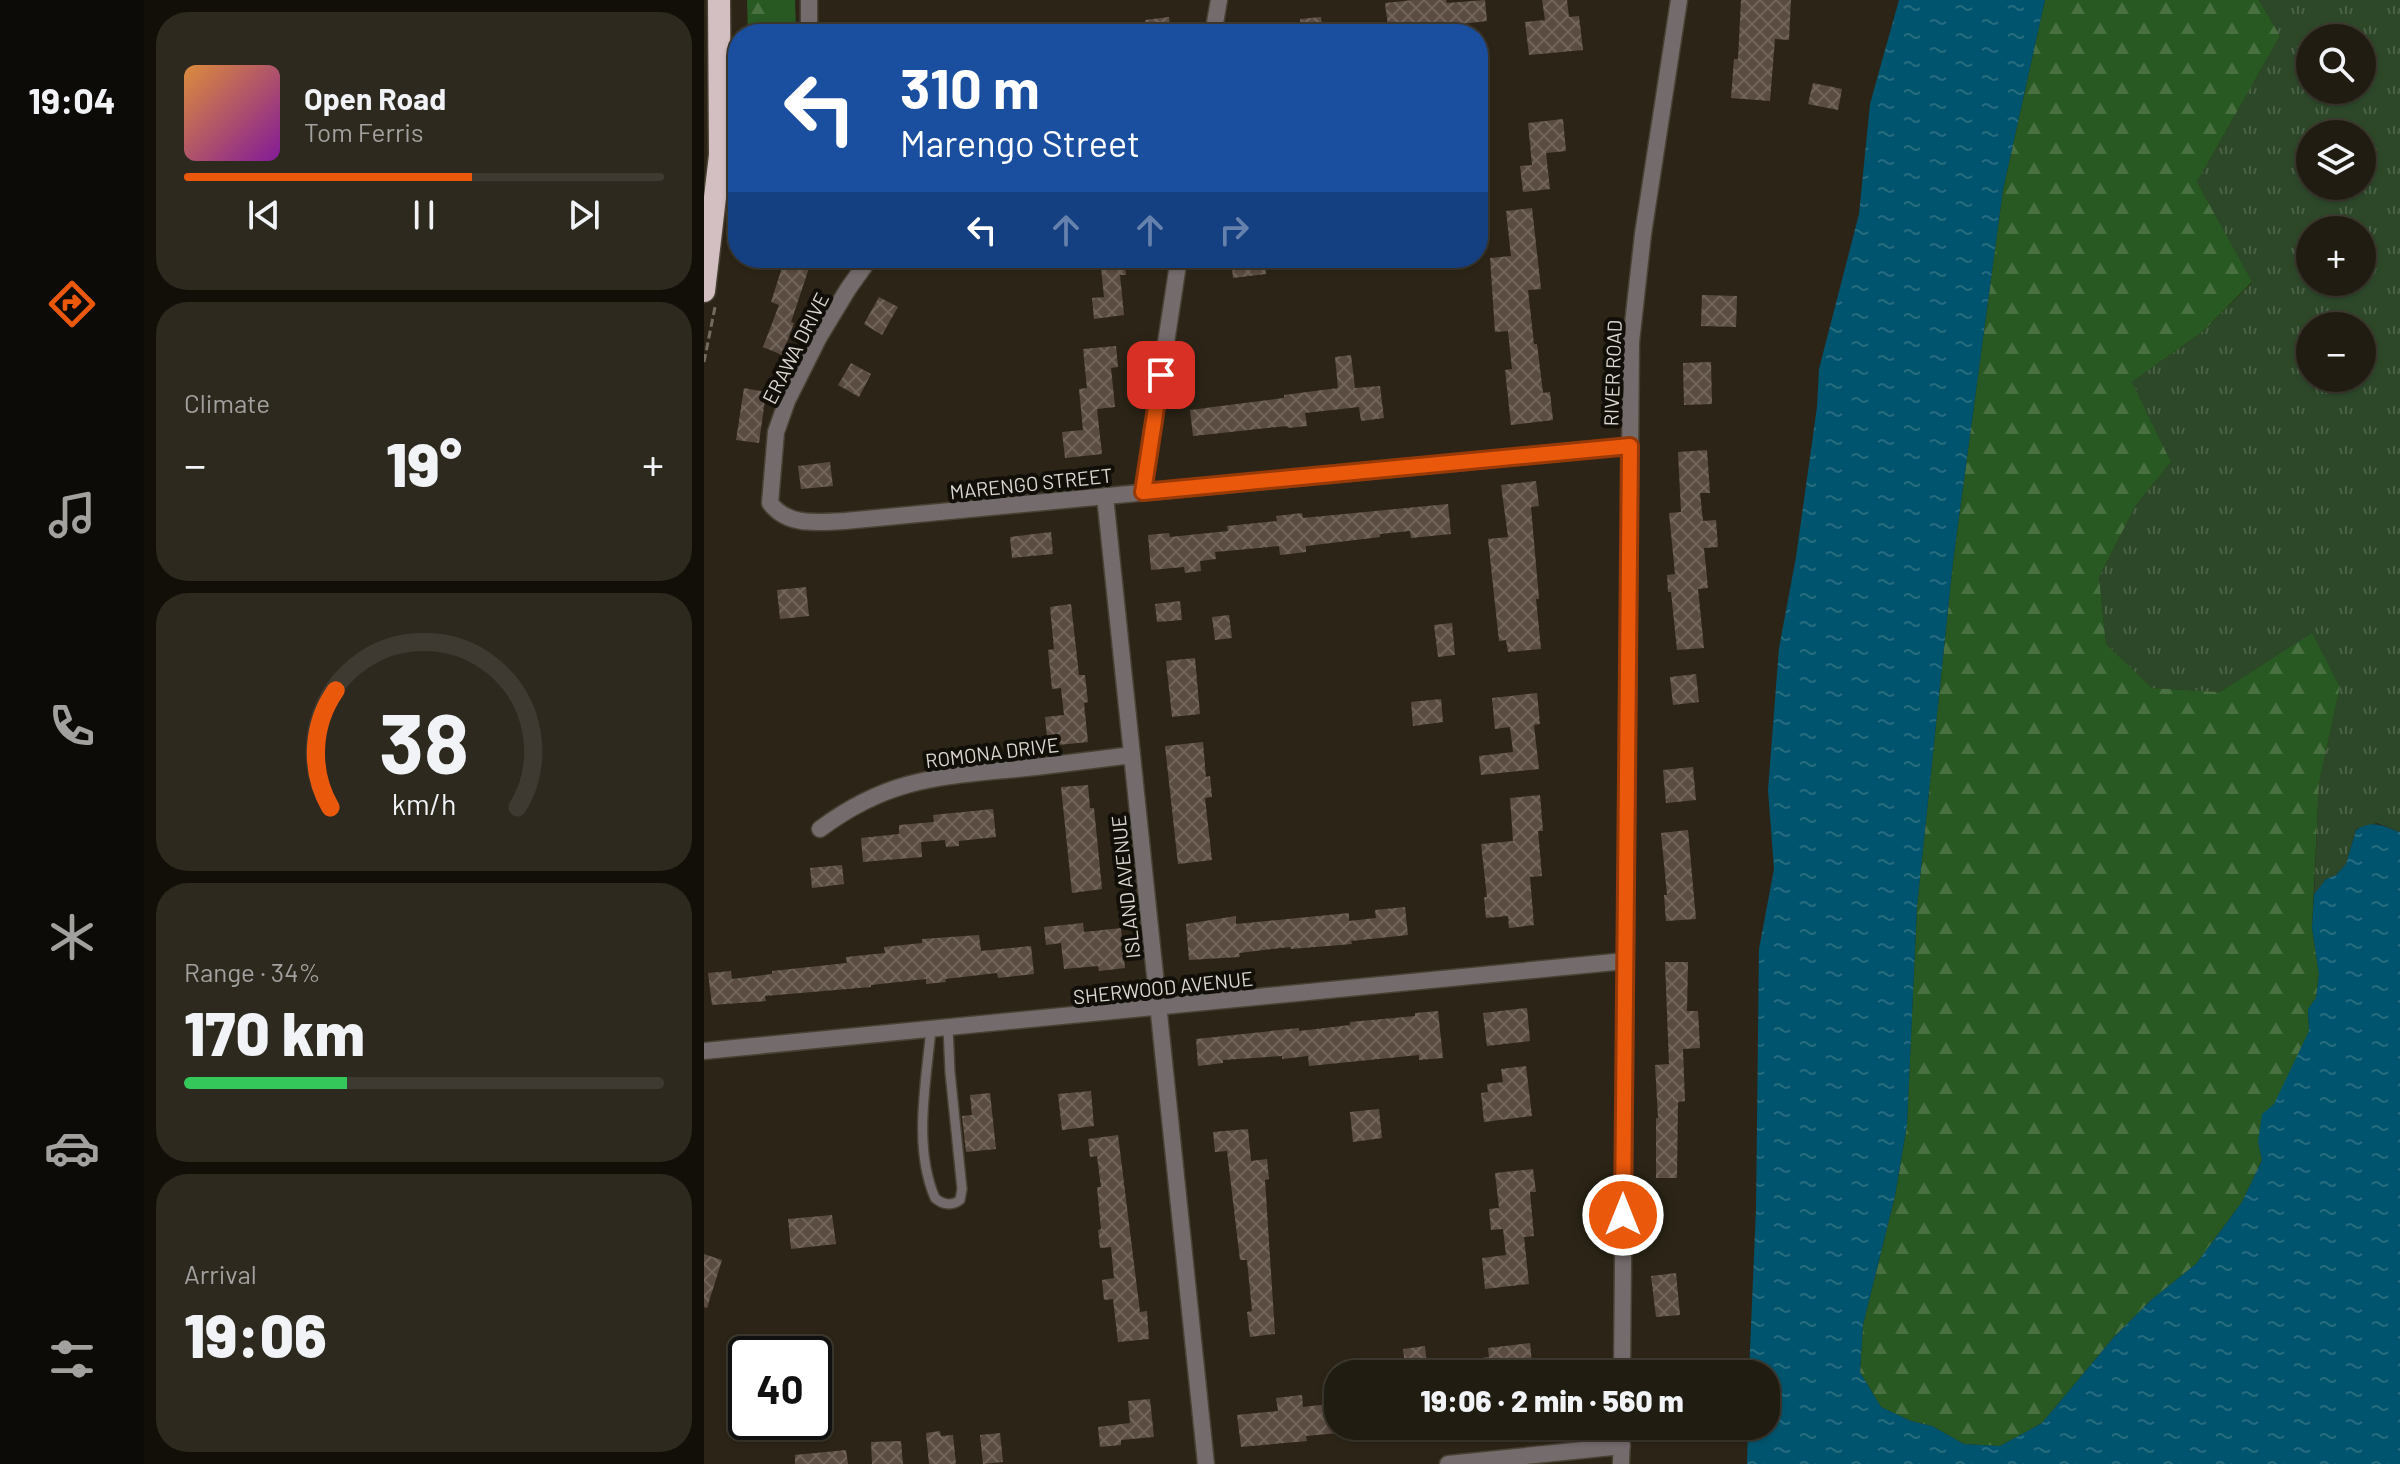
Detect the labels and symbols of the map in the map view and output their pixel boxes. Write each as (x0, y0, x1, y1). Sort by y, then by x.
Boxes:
street label: ERAWA DRIVE (757, 288, 833, 408)
street label: RIVER ROAD (1598, 319, 1626, 427)
pin (1127, 341, 1195, 409)
street label: MARENGO STREET (948, 463, 1114, 503)
street label: ROMONA DRIVE (924, 732, 1060, 772)
street label: ISLAND AVENUE (1106, 814, 1144, 960)
street label: SHERWOOD AVENUE (1072, 966, 1254, 1008)
position arrow (1581, 1173, 1665, 1257)
speed limit sign: 40 (728, 1336, 832, 1440)

